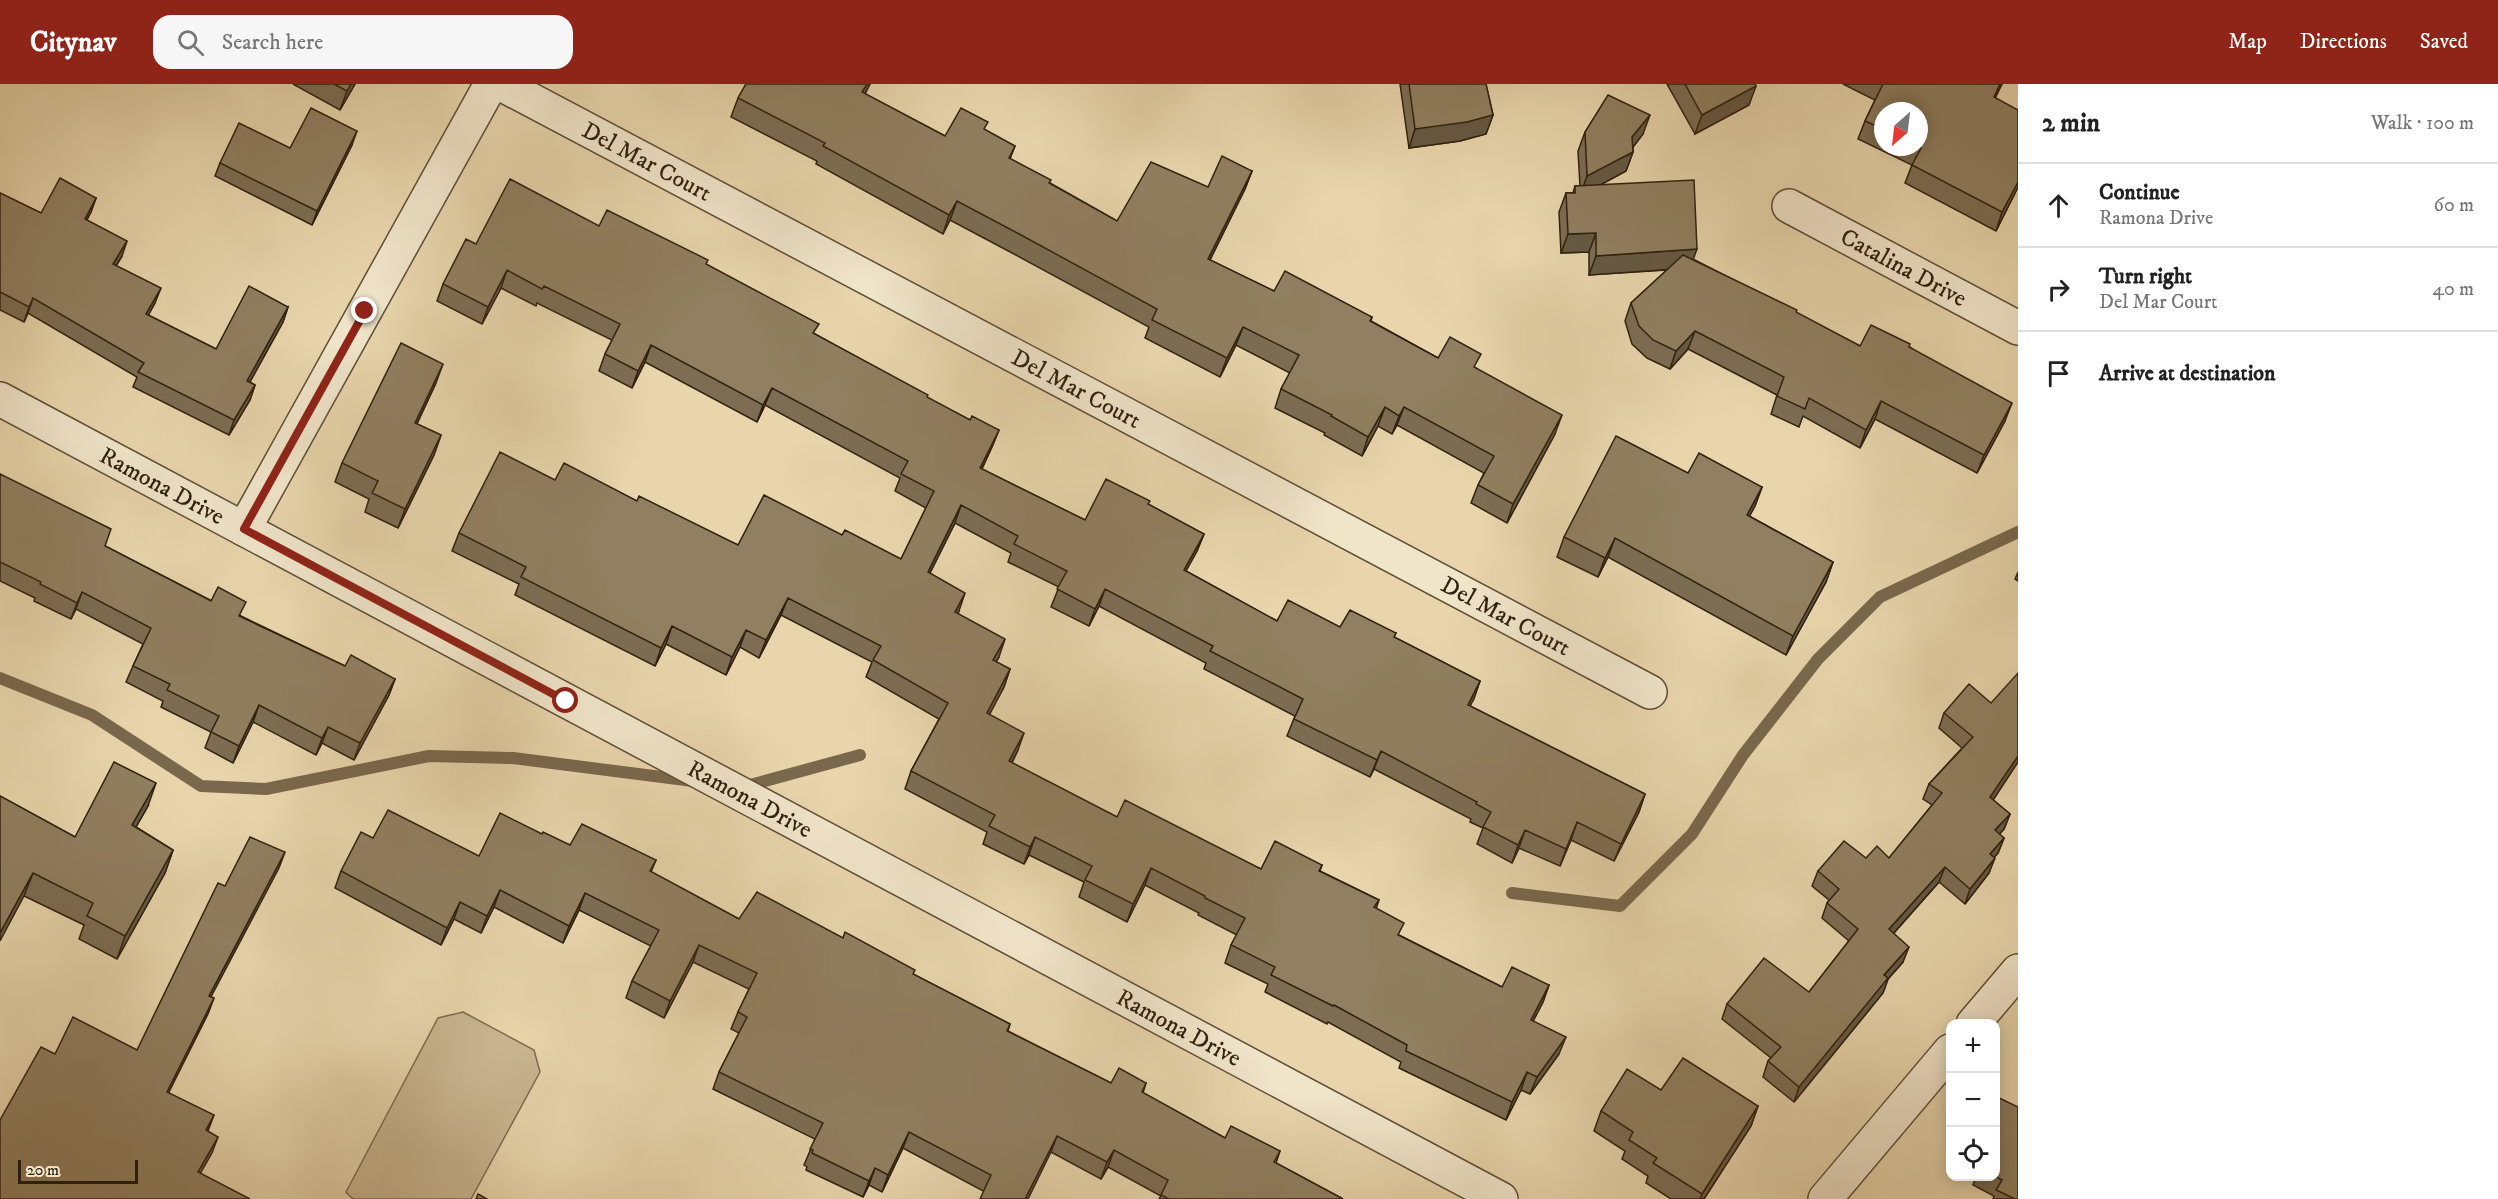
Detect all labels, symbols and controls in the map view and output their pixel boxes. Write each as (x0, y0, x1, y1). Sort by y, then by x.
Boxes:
search box (153, 15, 573, 69)
text: Citynav (30, 25, 117, 60)
icon: search (174, 26, 207, 59)
text: Search here (222, 29, 323, 56)
text: Map (2228, 29, 2267, 55)
text: Directions (2300, 29, 2387, 55)
text: Saved (2420, 29, 2468, 55)
north arrow (1874, 102, 1928, 156)
text: 2 min (2042, 107, 2100, 140)
text: Walk · 100 m (2371, 111, 2474, 136)
street label: Del Mar Court (576, 116, 717, 209)
text: Continue (2099, 179, 2180, 206)
icon: ahead (2042, 189, 2075, 222)
text: 60 m (2434, 193, 2474, 218)
text: Ramona Drive (2099, 206, 2213, 231)
street label: Catalina Drive (1835, 222, 1972, 314)
text: Turn right (2099, 263, 2192, 290)
icon: right (2042, 273, 2075, 306)
text: 40 m (2432, 277, 2474, 302)
text: Del Mar Court (2099, 290, 2218, 315)
route end (351, 297, 377, 323)
street label: Del Mar Court (1006, 343, 1146, 436)
icon: arrive (2042, 357, 2075, 390)
text: Arrive at destination (2099, 360, 2276, 387)
street label: Ramona Drive (94, 441, 230, 532)
street label: Del Mar Court (1436, 570, 1576, 663)
route start (552, 687, 578, 713)
street label: Ramona Drive (682, 754, 817, 845)
street label: Ramona Drive (1111, 983, 1246, 1074)
map controls (1946, 1019, 2000, 1181)
button: + (1946, 1019, 2000, 1073)
button: − (1946, 1073, 2000, 1127)
button: locate (1946, 1127, 2000, 1181)
scale bar (18, 1157, 138, 1184)
text: 20 m (27, 1160, 59, 1180)

